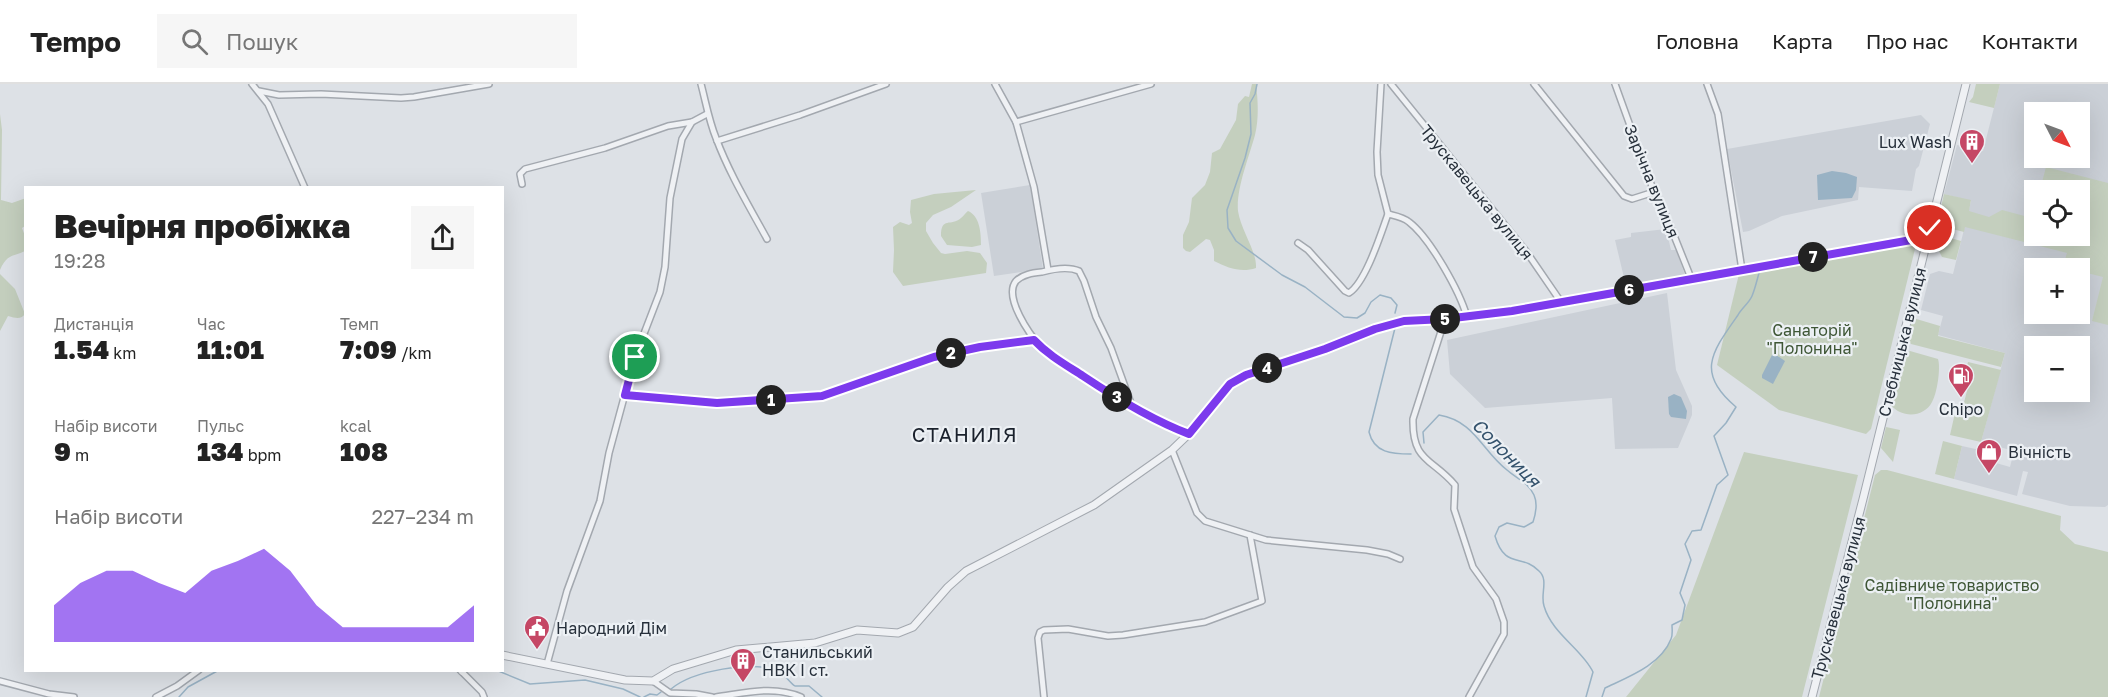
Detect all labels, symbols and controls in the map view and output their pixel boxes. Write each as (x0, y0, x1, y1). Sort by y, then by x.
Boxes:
search box (157, 14, 577, 68)
text: Tempo (30, 25, 121, 58)
icon: search (178, 25, 211, 58)
text: Пошук (226, 28, 299, 55)
text: Головна (1656, 28, 1739, 54)
text: Карта (1772, 28, 1833, 54)
text: Про нас (1866, 28, 1948, 54)
text: Контакти (1981, 28, 2078, 54)
north arrow (2024, 102, 2090, 168)
map controls (2024, 102, 2090, 402)
street label: Трускавецька вулиця (1416, 120, 1538, 264)
street label: Зарічна вулиця (1620, 121, 1684, 241)
building icon: Lux Wash (1957, 127, 1987, 165)
place label: Lux Wash (1879, 132, 1952, 152)
button: locate (2024, 180, 2090, 246)
pin (1904, 202, 1955, 253)
text: Вечірня пробіжка (54, 206, 350, 245)
button: share (411, 206, 474, 269)
icon: check (1913, 211, 1946, 244)
pin: 7 (1798, 242, 1828, 272)
text: 7 (1809, 247, 1817, 267)
text: 19:28 (54, 248, 106, 272)
button: + (2024, 258, 2090, 324)
street label: Стебницька вулиця (1874, 265, 1930, 419)
pin: 6 (1614, 275, 1644, 305)
text: 6 (1624, 280, 1634, 300)
pin: 5 (1430, 304, 1460, 334)
text: 5 (1440, 309, 1450, 329)
text: Дистанція (54, 314, 134, 334)
text: Час (197, 314, 225, 334)
text: Темп (340, 314, 379, 334)
park label: Санаторій "Полонина" (1766, 320, 1858, 358)
pin (609, 331, 660, 382)
text: 1.54 (54, 334, 109, 365)
text: 11:01 (197, 334, 264, 365)
text: 7:09 (340, 334, 397, 365)
button: − (2024, 336, 2090, 402)
pin: 2 (936, 338, 966, 368)
icon: arrive (618, 340, 651, 373)
text: km (109, 343, 136, 363)
text: /km (397, 343, 432, 363)
text: 2 (946, 343, 956, 363)
pin: 4 (1252, 353, 1282, 383)
text: 4 (1262, 358, 1272, 378)
fuel station icon: Chipo (1946, 361, 1976, 399)
pin: 3 (1102, 382, 1132, 412)
pin: 1 (756, 385, 786, 415)
text: 3 (1112, 387, 1122, 407)
text: 1 (767, 390, 775, 410)
place label: Chipo (1939, 399, 1983, 419)
water label: Солониця (1468, 413, 1547, 492)
text: Набір висоти (54, 416, 157, 436)
text: Пульс (197, 416, 244, 436)
text: kcal (340, 416, 372, 436)
district label: СТАНИЛЯ (912, 422, 1018, 446)
text: 9 (54, 436, 71, 467)
text: 134 (197, 436, 244, 467)
text: 108 (340, 436, 388, 467)
shop icon: Вічність (1974, 437, 2004, 475)
place label: Вічність (2008, 442, 2071, 462)
text: m (71, 445, 89, 465)
text: bpm (244, 445, 281, 465)
text: Набір висоти (54, 504, 183, 528)
text: 227–234 m (371, 504, 474, 528)
street label: Трускавецька вулиця (1807, 514, 1869, 682)
park label: Садівниче товариство "Полонина" (1865, 575, 2039, 613)
public building icon: Народний Дім (522, 613, 552, 651)
place label: Народний Дім (556, 618, 667, 638)
place label: Станильський НВК І ст. (762, 642, 873, 680)
building icon: Станильський НВК І ст. (728, 646, 758, 684)

